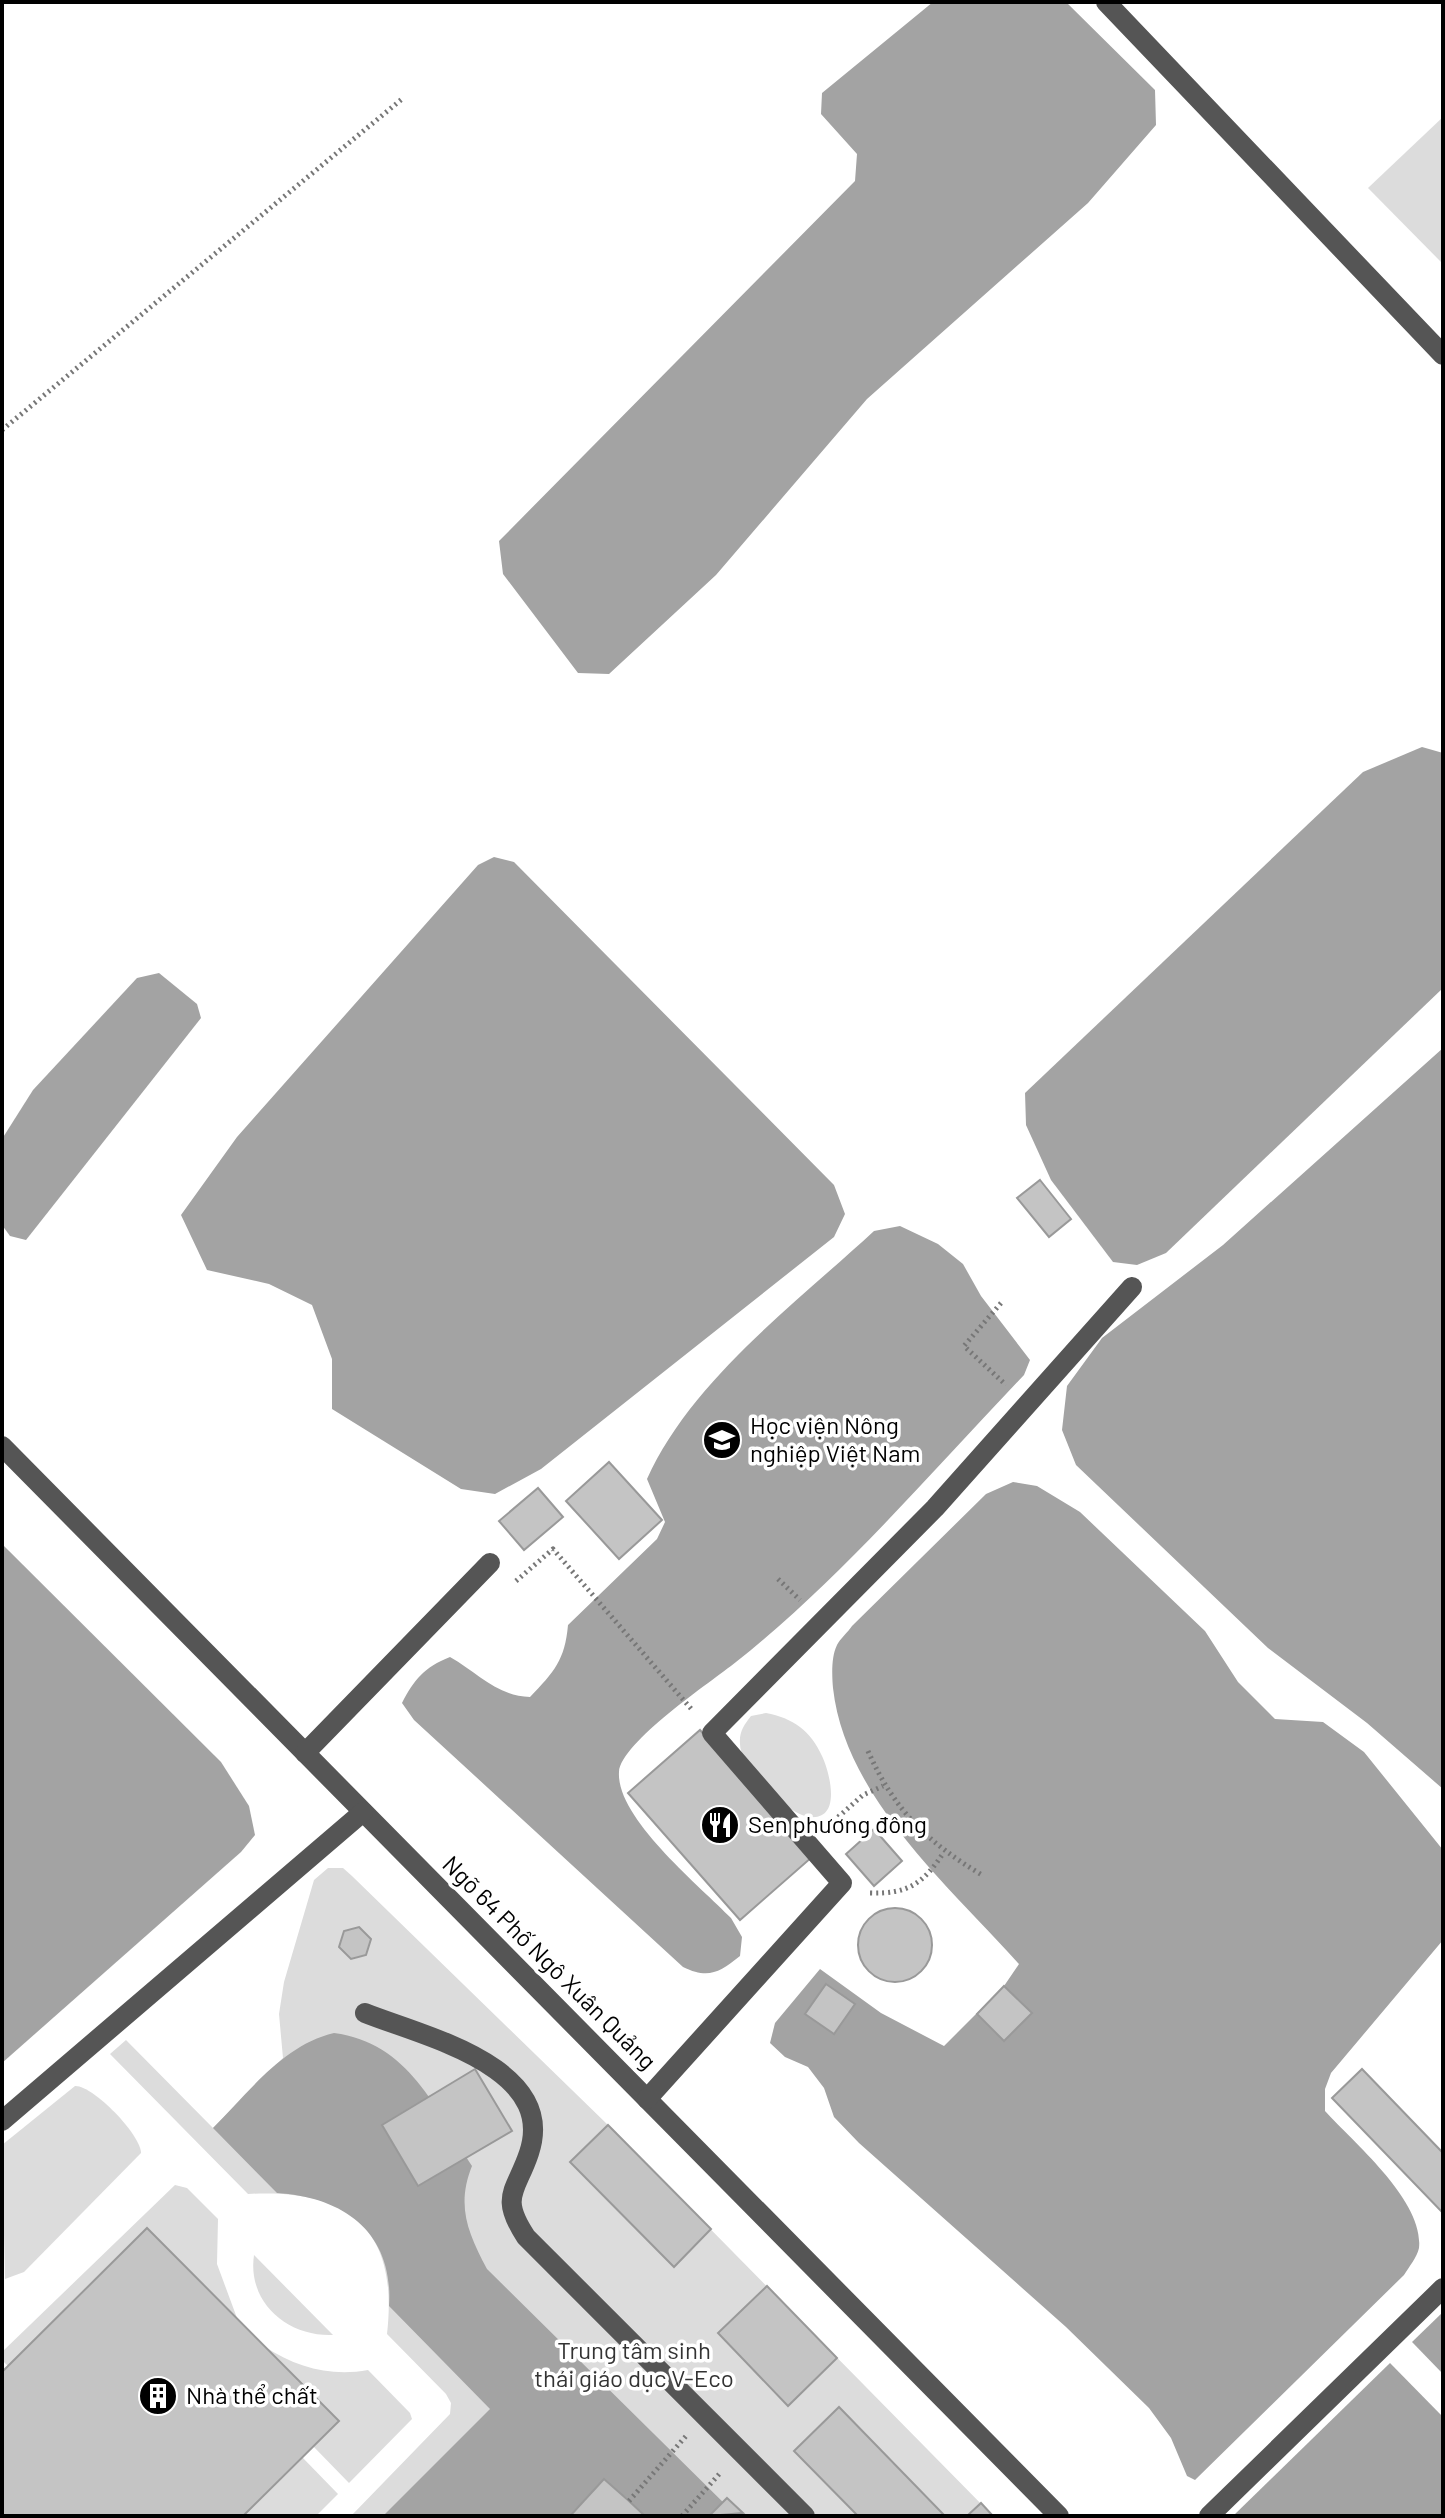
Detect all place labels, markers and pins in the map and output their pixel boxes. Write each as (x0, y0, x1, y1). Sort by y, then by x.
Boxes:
place label: Học viện Nông nghiệp Việt Nam (750, 1410, 920, 1467)
school or university icon: Học viện Nông nghiệp Việt Nam (701, 1419, 743, 1461)
restaurant icon: Sen phương đông (699, 1804, 741, 1846)
place label: Sen phương đông (748, 1809, 927, 1838)
building icon: Nhà thể chất (137, 2375, 179, 2417)
place label: Nhà thể chất (186, 2380, 318, 2409)

